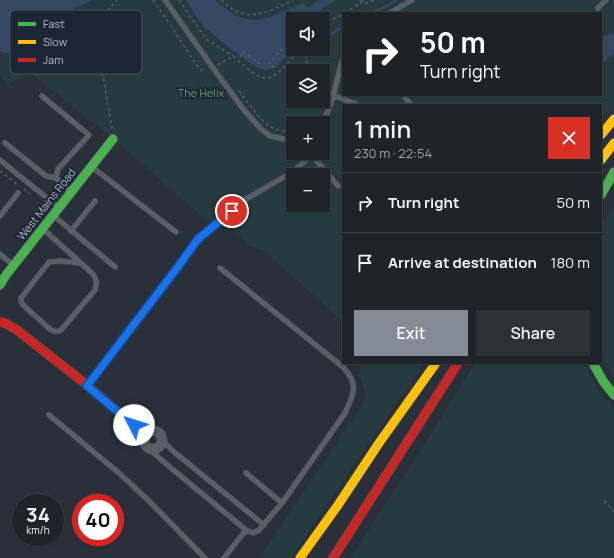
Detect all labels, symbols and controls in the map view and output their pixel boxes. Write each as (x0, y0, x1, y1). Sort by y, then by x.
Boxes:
legend (10, 10, 142, 74)
map controls (286, 12, 330, 212)
button: sound (286, 12, 330, 56)
text: Fast (43, 16, 65, 31)
text: 50 m (420, 23, 486, 61)
icon: right (354, 28, 406, 80)
text: Slow (43, 34, 68, 49)
text: Jam (43, 52, 64, 67)
text: Turn right (420, 59, 501, 83)
button: layers (286, 64, 330, 108)
park label: The Helix (178, 85, 225, 100)
text: 1 min (354, 112, 411, 145)
button: + (286, 116, 330, 160)
button: close (548, 117, 590, 159)
text: 230 m · 22:54 (354, 144, 432, 162)
street label: West Mains Road (13, 165, 79, 243)
button: − (286, 168, 330, 212)
icon: right (354, 192, 376, 214)
text: Turn right (388, 192, 459, 213)
text: 50 m (556, 192, 590, 213)
pin (215, 194, 249, 228)
icon: arrive (221, 200, 243, 222)
icon: arrive (354, 252, 376, 274)
text: Arrive at destination (388, 252, 537, 273)
text: 180 m (551, 252, 590, 273)
button: Exit (354, 310, 468, 356)
button: Share (476, 310, 590, 356)
position arrow (113, 404, 155, 446)
speed limit sign: 40 (72, 494, 124, 546)
text: 34 (26, 501, 50, 528)
text: km/h (26, 523, 50, 537)

